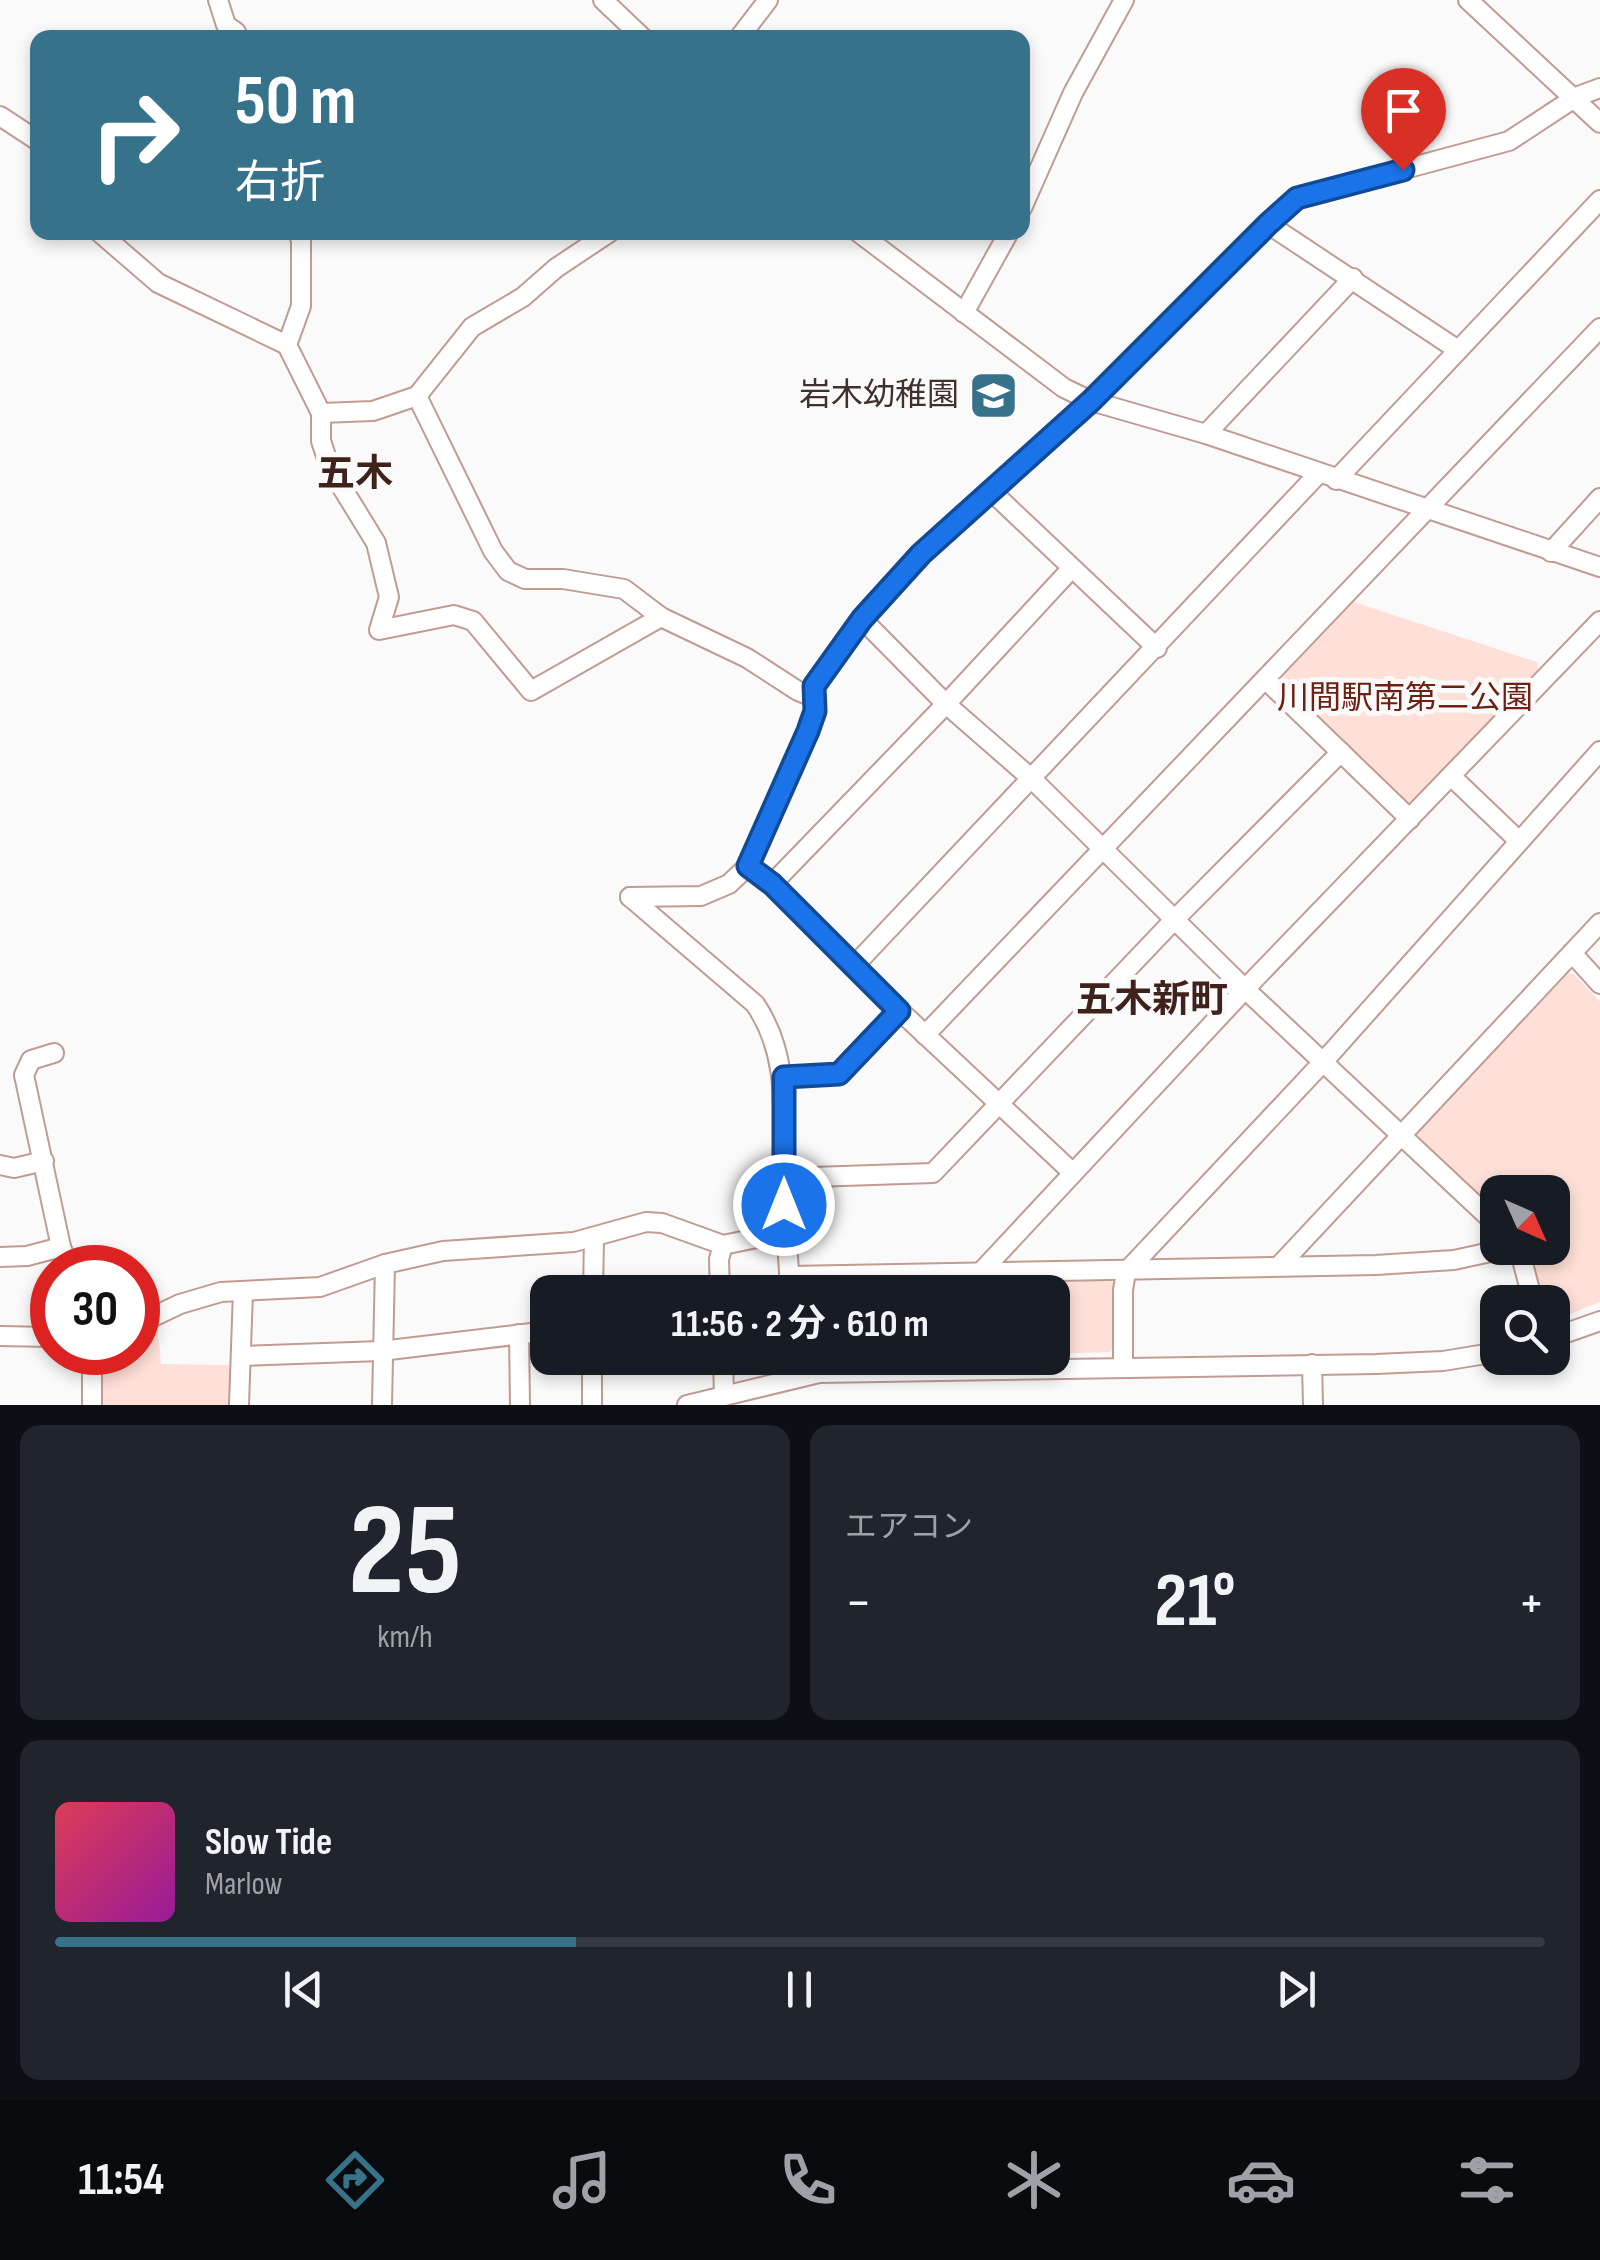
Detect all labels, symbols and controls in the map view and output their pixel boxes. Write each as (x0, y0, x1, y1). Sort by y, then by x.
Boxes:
text: 50 m (235, 60, 356, 144)
pin (1361, 68, 1446, 171)
icon: right (70, 70, 200, 200)
icon: arrive (1376, 83, 1431, 138)
text: 右折 (235, 156, 325, 211)
school or university icon: 岩木幼稚園 (968, 369, 1020, 421)
place label: 岩木幼稚園 (799, 376, 959, 415)
district label: 五木 (317, 452, 393, 497)
park label: 川間駅南第二公園 (1277, 679, 1533, 718)
district label: 五木新町 (1076, 978, 1228, 1023)
position arrow (732, 1153, 836, 1257)
north arrow (1480, 1175, 1570, 1265)
map controls (1480, 1175, 1570, 1375)
speed limit sign: 30 (30, 1245, 160, 1375)
button: search (1480, 1285, 1570, 1375)
text: 11:56 · 2 分 · 610 m (671, 1302, 929, 1347)
text: 25 (348, 1475, 462, 1631)
text: エアコン (845, 1508, 973, 1547)
text: 21° (1154, 1557, 1236, 1648)
text: − (845, 1570, 872, 1637)
text: + (1518, 1570, 1545, 1637)
text: km/h (377, 1618, 433, 1657)
text: Slow Tide (205, 1820, 332, 1865)
text: Marlow (205, 1865, 283, 1904)
icon: previous (276, 1962, 331, 2017)
icon: pause (772, 1962, 827, 2017)
icon: next (1269, 1962, 1324, 2017)
icon: directions (320, 2145, 390, 2215)
icon: music (547, 2145, 617, 2215)
icon: phone (773, 2145, 843, 2215)
icon: climate (999, 2145, 1069, 2215)
icon: car (1226, 2145, 1296, 2215)
icon: filters (1452, 2145, 1522, 2215)
text: 11:54 (78, 2153, 164, 2208)

